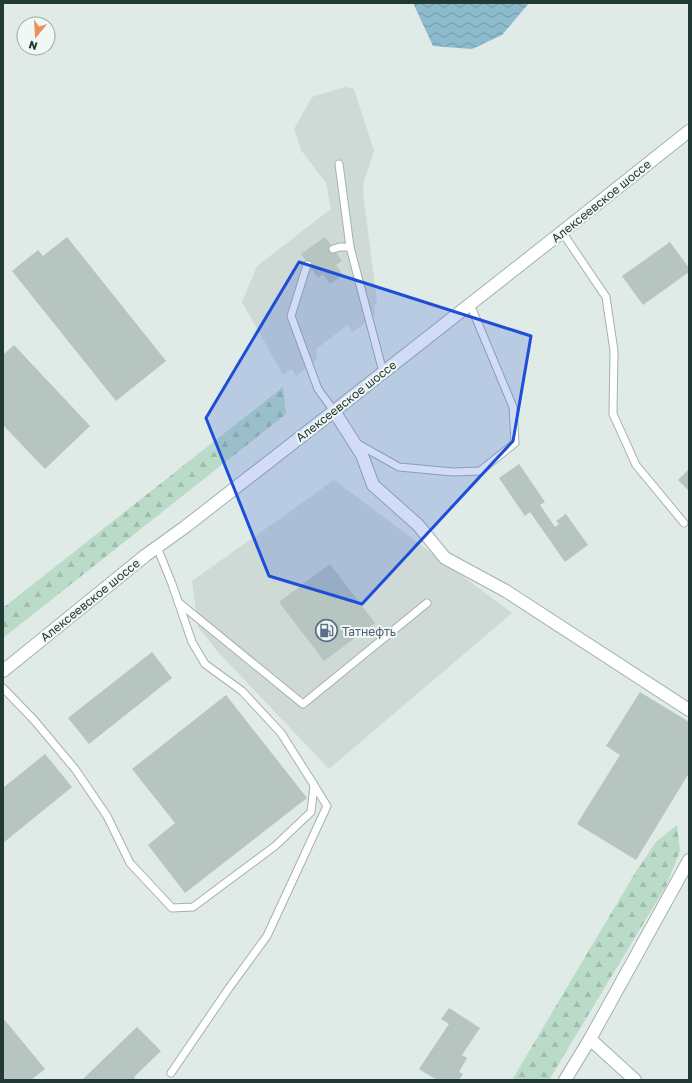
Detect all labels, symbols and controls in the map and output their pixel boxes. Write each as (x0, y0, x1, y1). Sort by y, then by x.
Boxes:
north arrow (16, 16, 56, 56)
text: N (27, 39, 39, 53)
street label: Алексеевское шоссе (548, 156, 654, 246)
street label: Алексеевское шоссе (293, 357, 399, 445)
street label: Алексеевское шоссе (37, 555, 143, 645)
fuel station icon: Татнефть (313, 618, 339, 644)
place label: Татнефть (342, 624, 396, 639)

